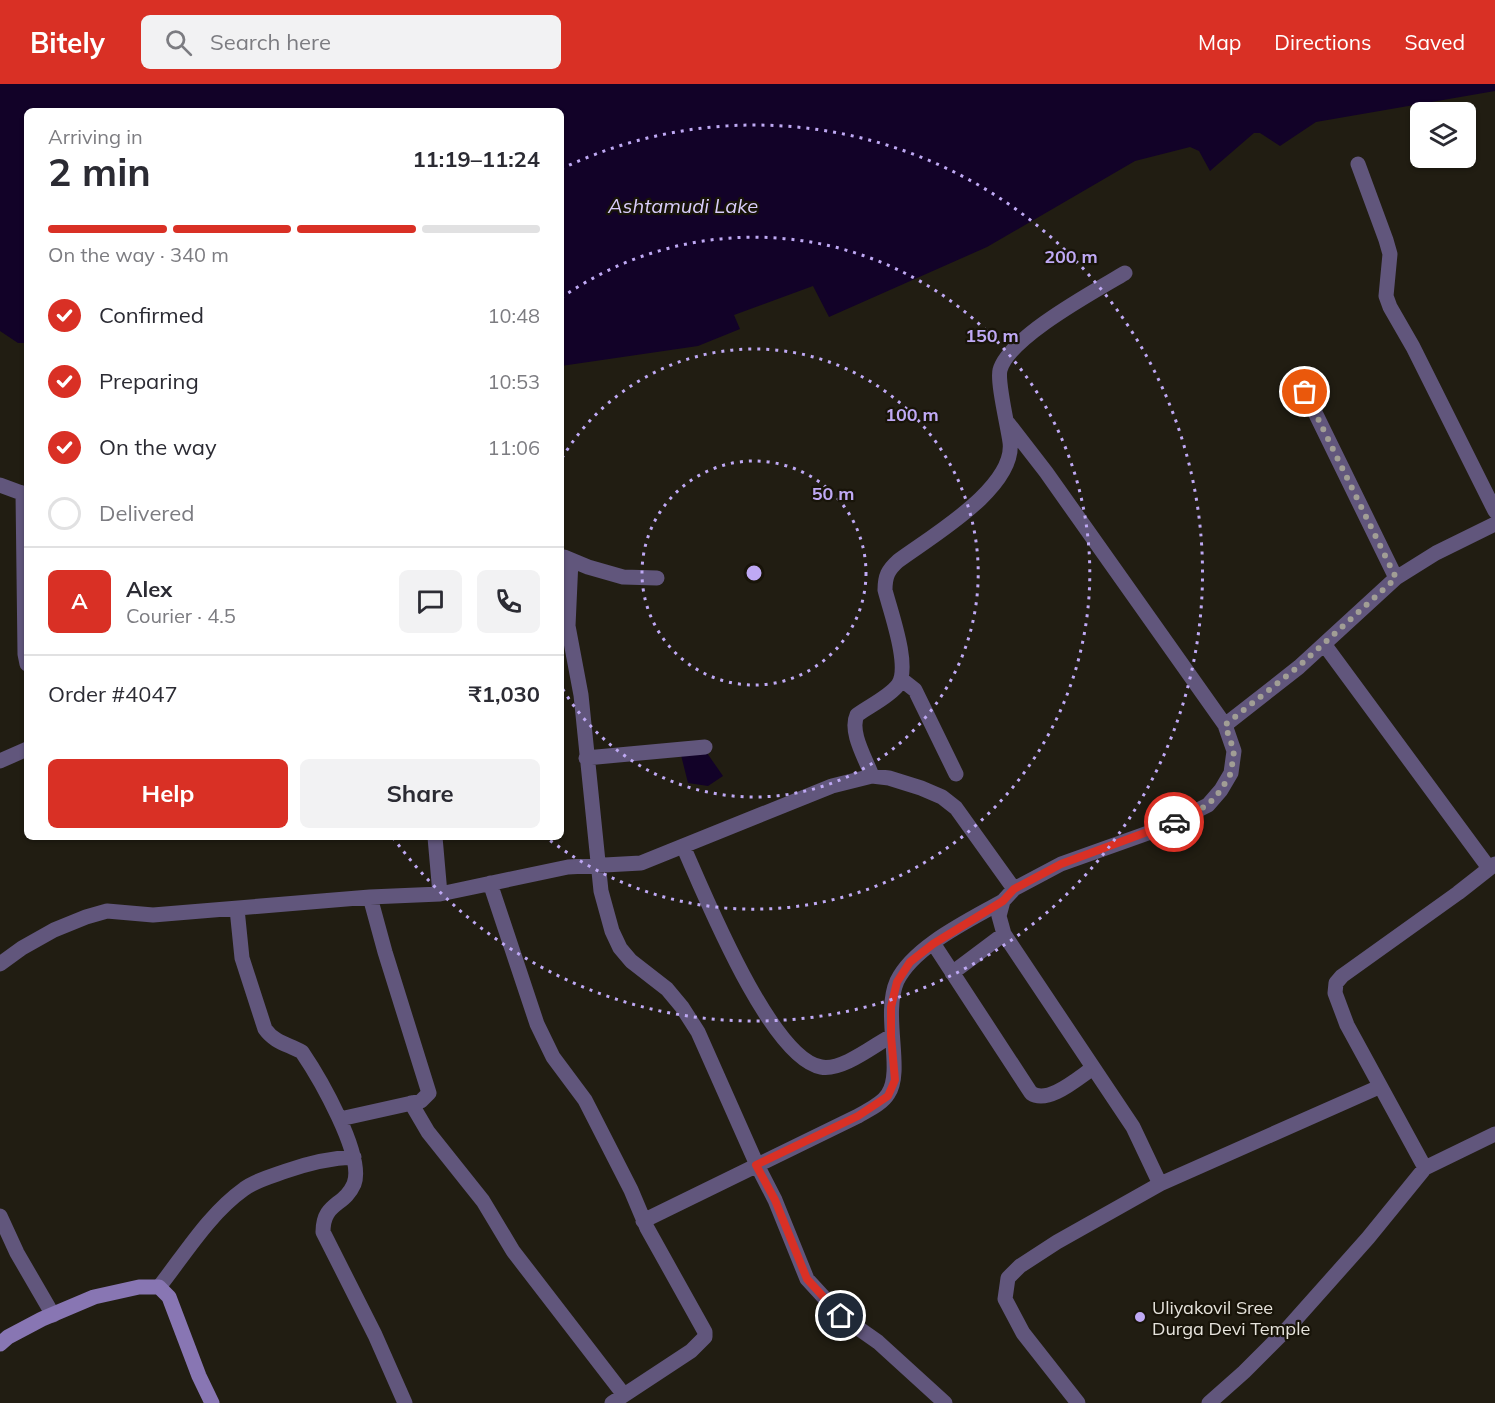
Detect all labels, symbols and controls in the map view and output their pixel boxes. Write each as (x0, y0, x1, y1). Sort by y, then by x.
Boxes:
search box (141, 15, 561, 69)
text: Bitely (30, 25, 105, 60)
icon: search (162, 26, 195, 59)
text: Search here (210, 28, 331, 56)
text: Map (1198, 29, 1241, 55)
text: Directions (1274, 29, 1371, 55)
text: Saved (1404, 29, 1465, 55)
map controls (1410, 102, 1476, 168)
button: layers (1410, 102, 1476, 168)
text: Arriving in (48, 124, 143, 149)
text: 11:19–11:24 (412, 145, 540, 173)
text: 2 min (48, 147, 151, 196)
water label: Ashtamudi Lake (607, 193, 758, 218)
text: On the way · 340 m (48, 242, 229, 267)
text: 200 m (1044, 245, 1098, 268)
icon: check (48, 299, 81, 332)
text: Confirmed (99, 301, 204, 329)
text: 10:48 (487, 303, 540, 328)
text: 150 m (965, 324, 1019, 347)
icon: check (48, 365, 81, 398)
pin (1279, 366, 1330, 417)
text: Preparing (99, 367, 199, 395)
text: 10:53 (487, 369, 540, 394)
icon: bag (1288, 375, 1321, 408)
text: 100 m (885, 403, 939, 426)
icon: check (48, 431, 81, 464)
text: On the way (99, 433, 217, 461)
text: 11:06 (487, 435, 540, 460)
text: 50 m (812, 482, 854, 505)
text: Delivered (99, 499, 194, 527)
centre of rings (744, 563, 764, 583)
button: chat (399, 570, 462, 633)
button: phone (477, 570, 540, 633)
text: Alex (126, 575, 172, 603)
text: A (71, 587, 88, 615)
text: Courier · 4.5 (126, 603, 236, 628)
text: Order #4047 (48, 680, 178, 708)
text: ₹1,030 (469, 680, 540, 708)
button: Help (48, 759, 288, 828)
button: Share (300, 759, 540, 828)
courier (1144, 792, 1204, 852)
icon: car (1158, 806, 1191, 839)
pin (815, 1290, 866, 1341)
place label: Uliyakovil Sree Durga Devi Temple (1152, 1296, 1310, 1340)
icon: home (824, 1299, 857, 1332)
marker: Uliyakovil Sree Durga Devi Temple (1133, 1310, 1147, 1324)

